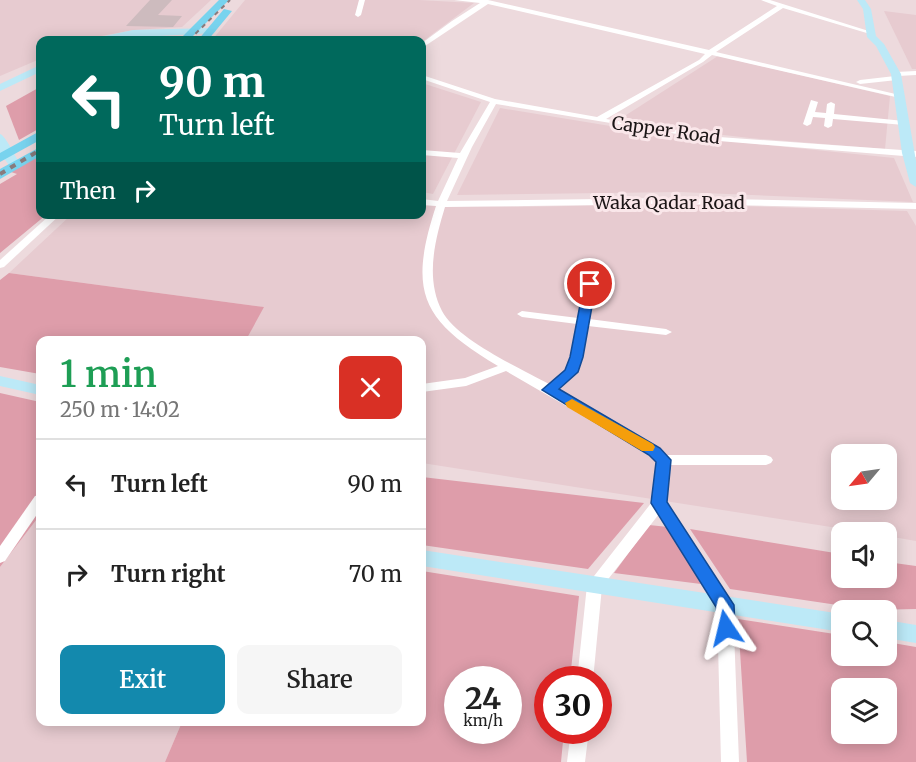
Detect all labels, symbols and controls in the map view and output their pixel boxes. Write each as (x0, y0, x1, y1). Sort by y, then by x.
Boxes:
text: 90 m (159, 56, 265, 108)
icon: left (60, 60, 138, 138)
text: Turn left (159, 108, 274, 142)
street label: Capper Road (610, 111, 722, 149)
icon: right (128, 174, 161, 207)
text: Then (60, 177, 116, 205)
street label: Waka Qadar Road (592, 191, 745, 214)
pin (564, 258, 615, 309)
icon: arrive (573, 267, 606, 300)
text: 1 min (60, 352, 157, 397)
button: close (339, 356, 402, 419)
text: 250 m · 14:02 (60, 397, 180, 422)
north arrow (831, 444, 897, 510)
map controls (831, 444, 897, 744)
icon: left (60, 468, 93, 501)
text: Turn left (111, 470, 208, 498)
text: 90 m (347, 470, 402, 498)
button: sound (831, 522, 897, 588)
icon: right (60, 558, 93, 591)
text: Turn right (111, 560, 225, 588)
text: 70 m (349, 560, 402, 588)
position arrow (694, 596, 758, 660)
button: search (831, 600, 897, 666)
button: Exit (60, 645, 225, 714)
button: Share (237, 645, 402, 714)
speed limit sign: 30 (534, 666, 612, 744)
button: layers (831, 678, 897, 744)
text: 24 (465, 679, 501, 717)
text: km/h (463, 711, 503, 730)

